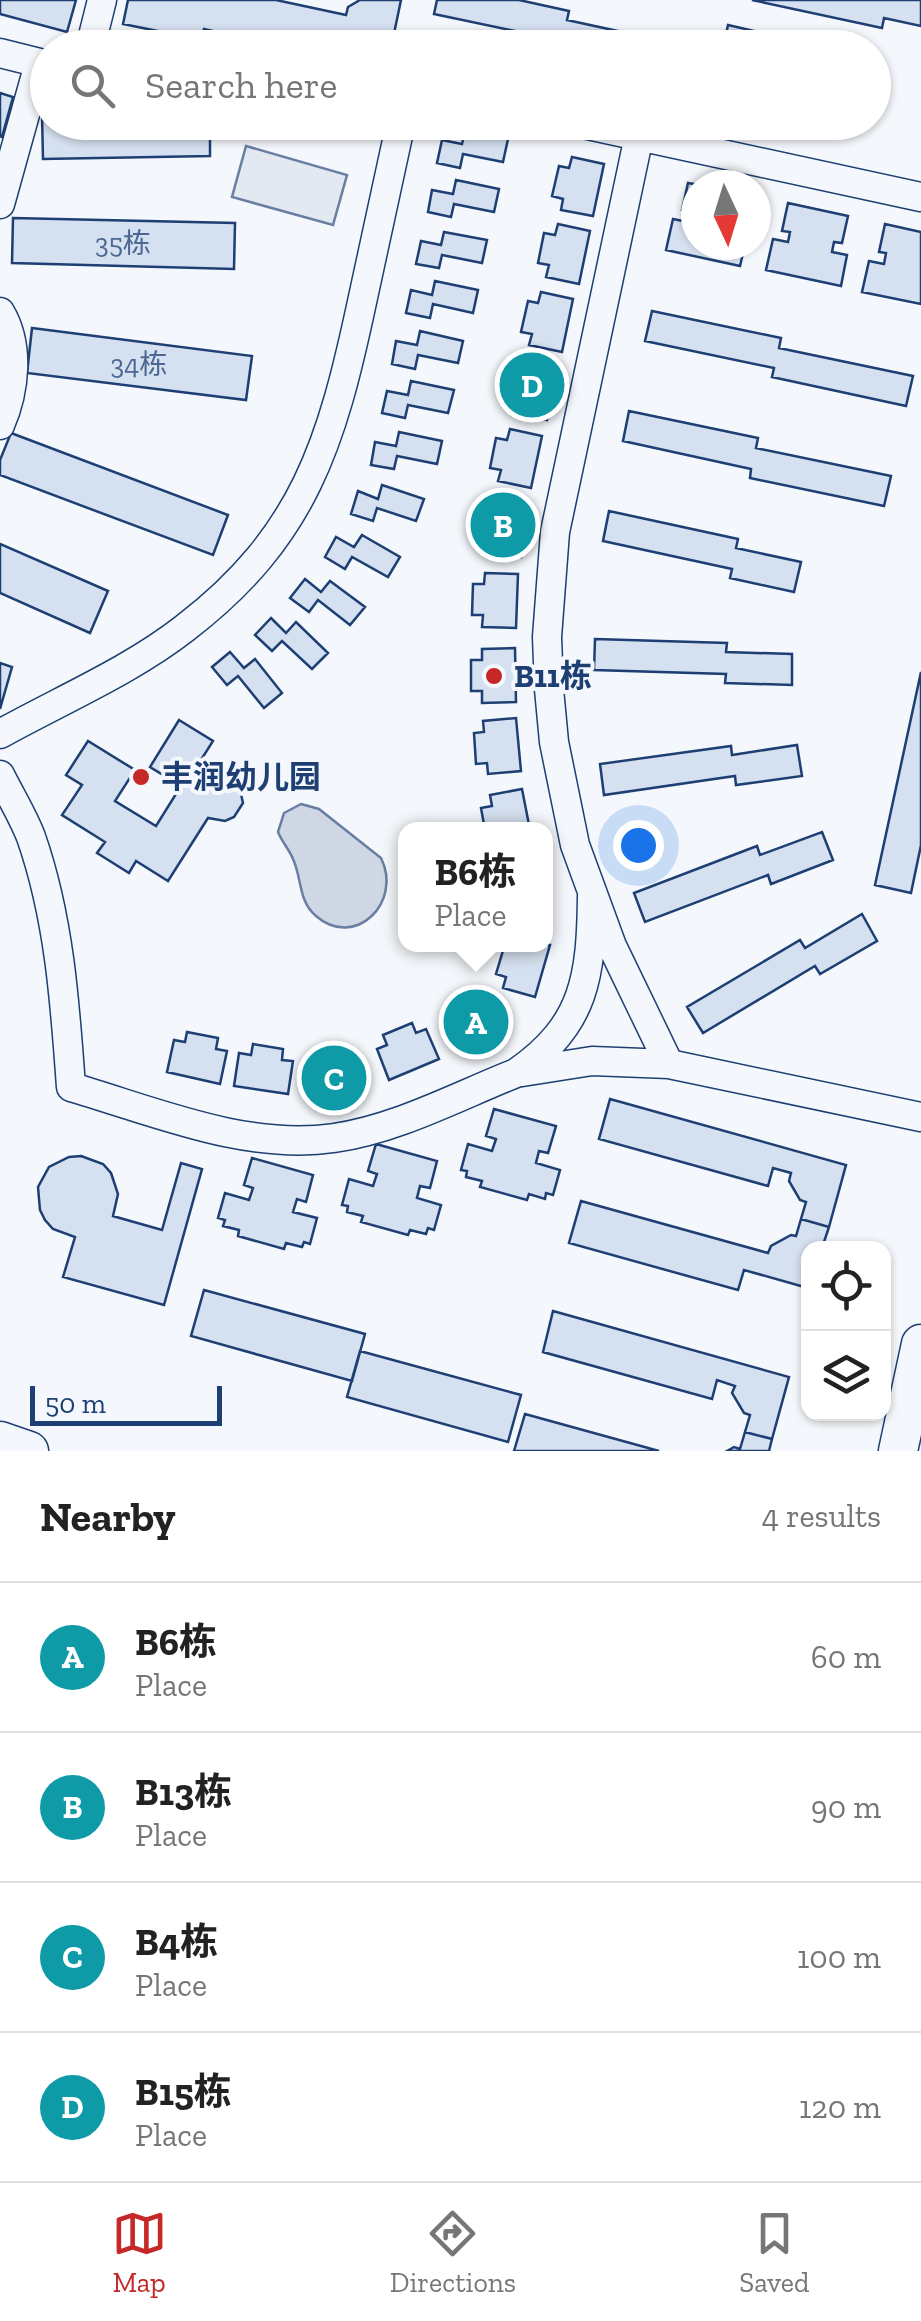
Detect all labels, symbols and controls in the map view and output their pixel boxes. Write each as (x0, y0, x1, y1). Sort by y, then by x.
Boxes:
search box (30, 30, 891, 140)
icon: search (65, 58, 120, 113)
text: Search here (145, 62, 337, 108)
north arrow (681, 170, 771, 260)
house number: 35栋 (95, 227, 151, 260)
house number: 34栋 (111, 348, 167, 381)
pin: D (500, 348, 564, 422)
pin: B (470, 488, 536, 562)
place label: B11栋 (514, 657, 592, 695)
marker: B11栋 (483, 665, 505, 687)
place label: 丰润幼儿园 (161, 758, 321, 796)
marker: 丰润幼儿园 (130, 766, 152, 788)
your location (613, 820, 664, 871)
popup (398, 822, 553, 952)
text: B6栋 (434, 849, 517, 895)
text: Place (434, 896, 507, 934)
pin: A (444, 984, 508, 1060)
pin: C (302, 1040, 366, 1116)
map controls (801, 1241, 891, 1421)
button: locate (801, 1241, 891, 1331)
button: layers (801, 1331, 891, 1421)
scale bar (30, 1381, 222, 1426)
text: 50 m (45, 1387, 106, 1420)
text: Nearby (40, 1491, 176, 1542)
text: 4 results (762, 1497, 881, 1535)
text: B6栋 (135, 1619, 217, 1665)
text: A (62, 1638, 83, 1676)
text: 60 m (811, 1638, 881, 1676)
text: Place (135, 1666, 207, 1704)
text: B13栋 (135, 1769, 232, 1815)
text: B (63, 1788, 82, 1826)
text: 90 m (811, 1788, 881, 1826)
text: Place (135, 1816, 207, 1854)
text: B4栋 (135, 1919, 218, 1965)
text: C (62, 1938, 83, 1976)
text: 100 m (797, 1938, 881, 1976)
text: Place (135, 1966, 207, 2004)
text: B15栋 (135, 2069, 232, 2115)
text: D (61, 2088, 84, 2126)
text: 120 m (799, 2088, 881, 2126)
text: Place (135, 2116, 207, 2154)
tab: Map (112, 2206, 167, 2299)
tab: Directions (390, 2206, 516, 2299)
tab: Saved (739, 2206, 809, 2299)

